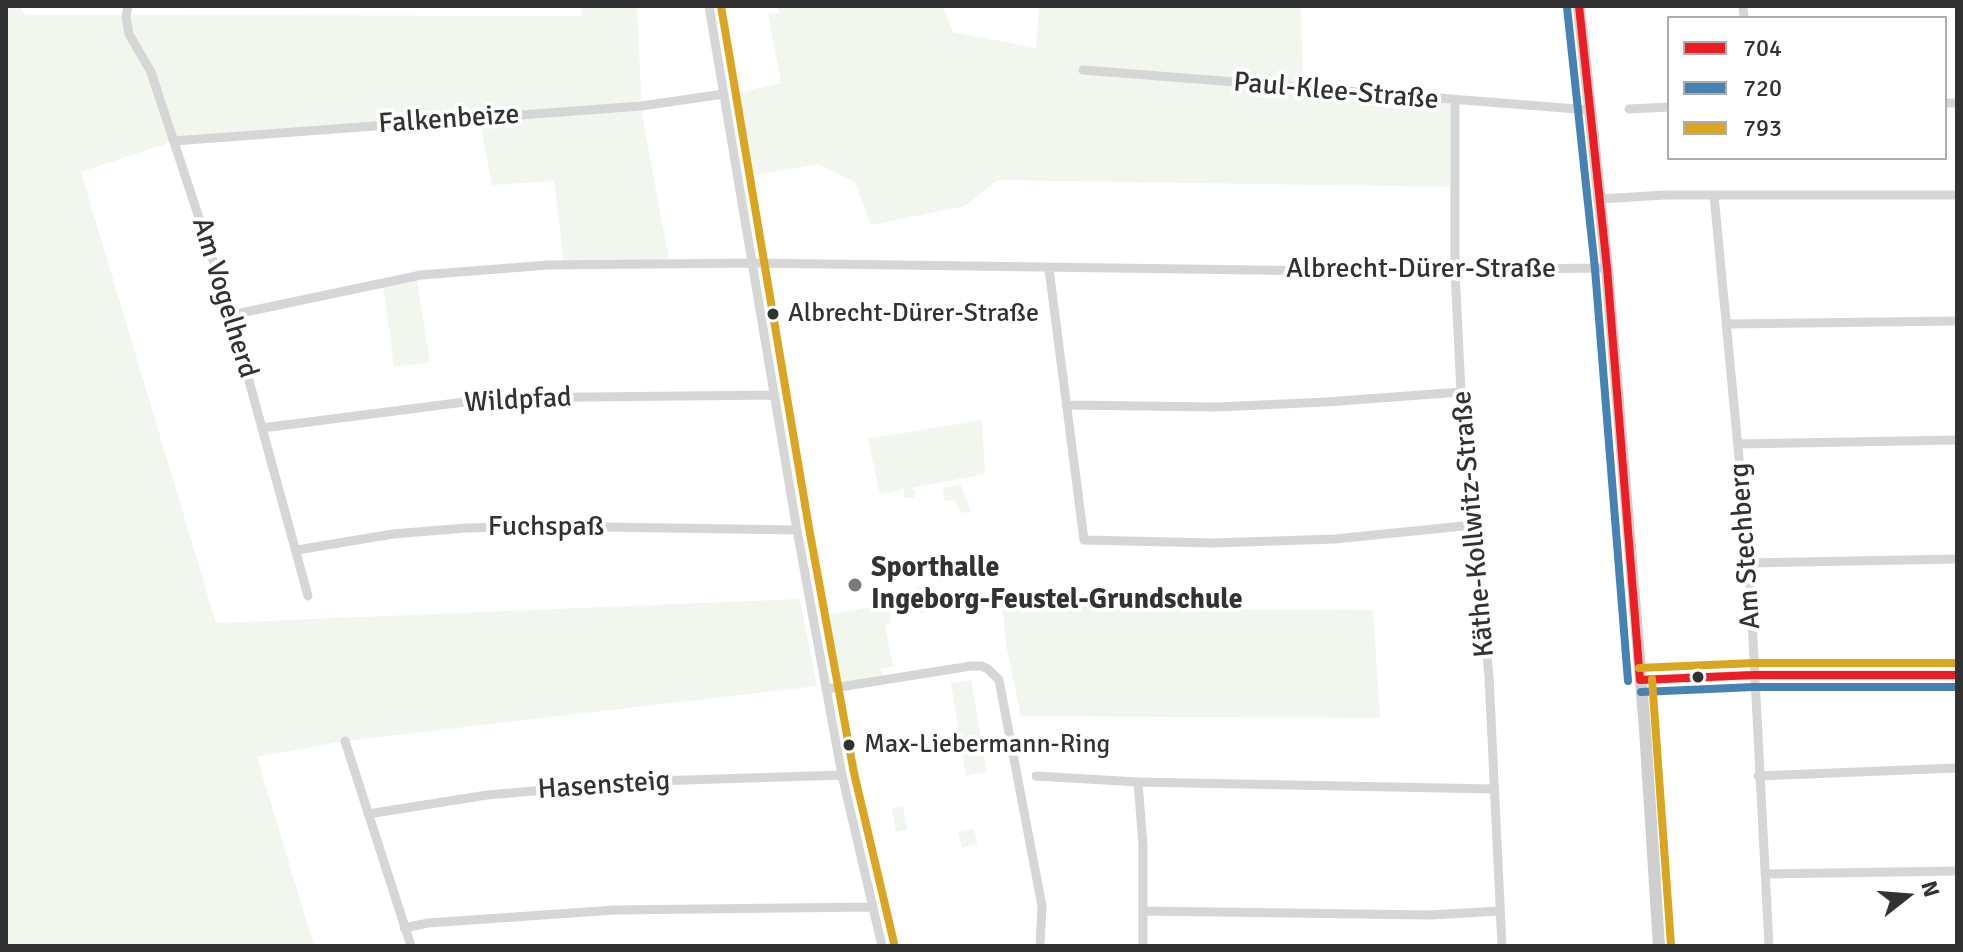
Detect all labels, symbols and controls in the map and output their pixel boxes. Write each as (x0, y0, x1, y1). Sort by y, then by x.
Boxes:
legend (1667, 16, 1947, 160)
text: 704 (1743, 33, 1782, 63)
street label: Paul-Klee-Straße (1232, 66, 1440, 118)
text: 720 (1743, 73, 1782, 103)
street label: Falkenbeize (377, 98, 521, 142)
text: 793 (1743, 113, 1782, 143)
street label: Am Vogelherd (184, 214, 264, 382)
street label: Albrecht-Dürer-Straße (1286, 253, 1556, 287)
place label: Albrecht-Dürer-Straße (788, 298, 1039, 330)
marker: Albrecht-Dürer-Straße (765, 306, 781, 322)
street label: Wildpfad (463, 381, 573, 421)
street label: Käthe-Kollwitz-Straße (1446, 389, 1502, 659)
street label: Am Stechberg (1723, 462, 1769, 630)
street label: Fuchspaß (488, 511, 604, 545)
place label: Sporthalle Ingeborg-Feustel-Grundschule (871, 552, 1243, 618)
marker: Sporthalle Ingeborg-Feustel-Grundschule (846, 576, 864, 594)
unlabelled marker (1690, 669, 1706, 685)
place label: Max-Liebermann-Ring (864, 729, 1110, 761)
marker: Max-Liebermann-Ring (841, 737, 857, 753)
street label: Hasensteig (537, 765, 671, 807)
north arrow (1867, 856, 1947, 936)
text: N (1915, 878, 1946, 900)

